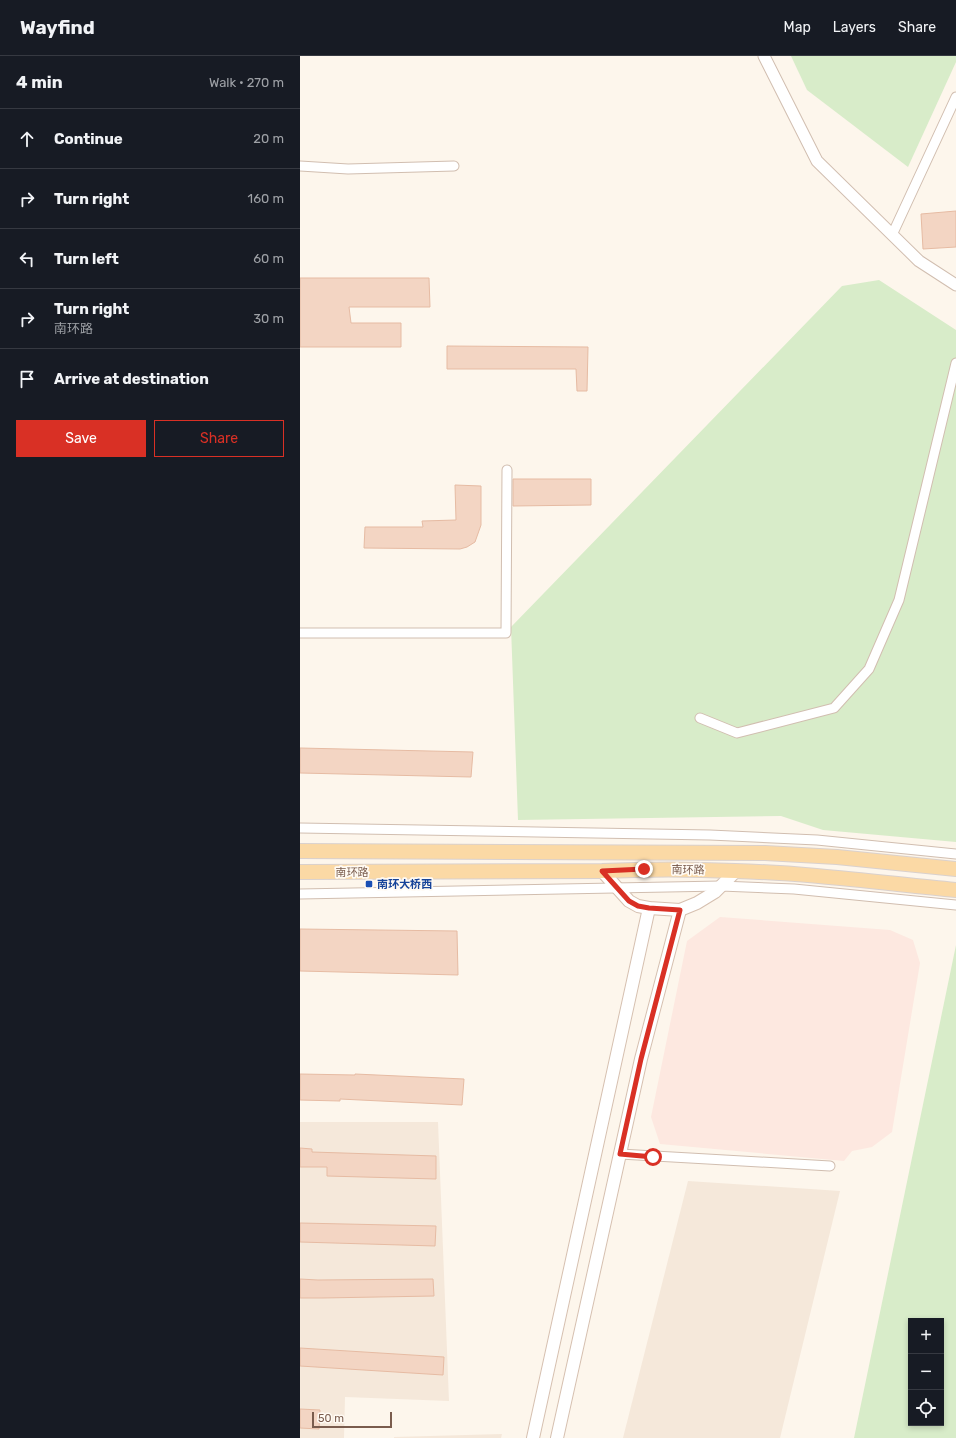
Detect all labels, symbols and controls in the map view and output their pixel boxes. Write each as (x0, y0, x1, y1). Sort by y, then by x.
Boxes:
text: Wayfind (20, 16, 95, 39)
text: Map (784, 19, 811, 36)
text: Layers (833, 19, 876, 36)
text: Share (898, 19, 936, 36)
text: 4 min (16, 72, 63, 92)
text: Walk · 270 m (209, 75, 284, 90)
icon: ahead (16, 128, 38, 150)
text: Continue (54, 130, 123, 148)
text: 20 m (253, 131, 284, 146)
icon: right (16, 188, 38, 210)
text: Turn right (54, 190, 129, 208)
text: 160 m (248, 191, 284, 206)
icon: left (16, 248, 38, 270)
text: Turn left (54, 250, 119, 268)
text: 60 m (253, 251, 284, 266)
text: Turn right (54, 300, 129, 318)
icon: right (16, 308, 38, 330)
text: 30 m (253, 311, 284, 326)
text: 南环路 (54, 321, 93, 336)
icon: arrive (16, 368, 38, 390)
text: Arrive at destination (54, 370, 209, 388)
button: Save (16, 420, 146, 457)
button: Share (154, 420, 284, 457)
route end (635, 860, 653, 878)
street label: 南环路 (671, 863, 705, 877)
street label: 南环路 (336, 866, 369, 879)
place label: 南环大桥西 (377, 878, 432, 891)
marker: 南环大桥西 (364, 879, 374, 889)
route start (644, 1148, 662, 1166)
map controls (908, 1318, 944, 1426)
button: + (908, 1318, 944, 1354)
button: − (908, 1354, 944, 1390)
button: locate (908, 1390, 944, 1426)
scale bar (312, 1410, 392, 1429)
text: 50 m (318, 1412, 344, 1425)

